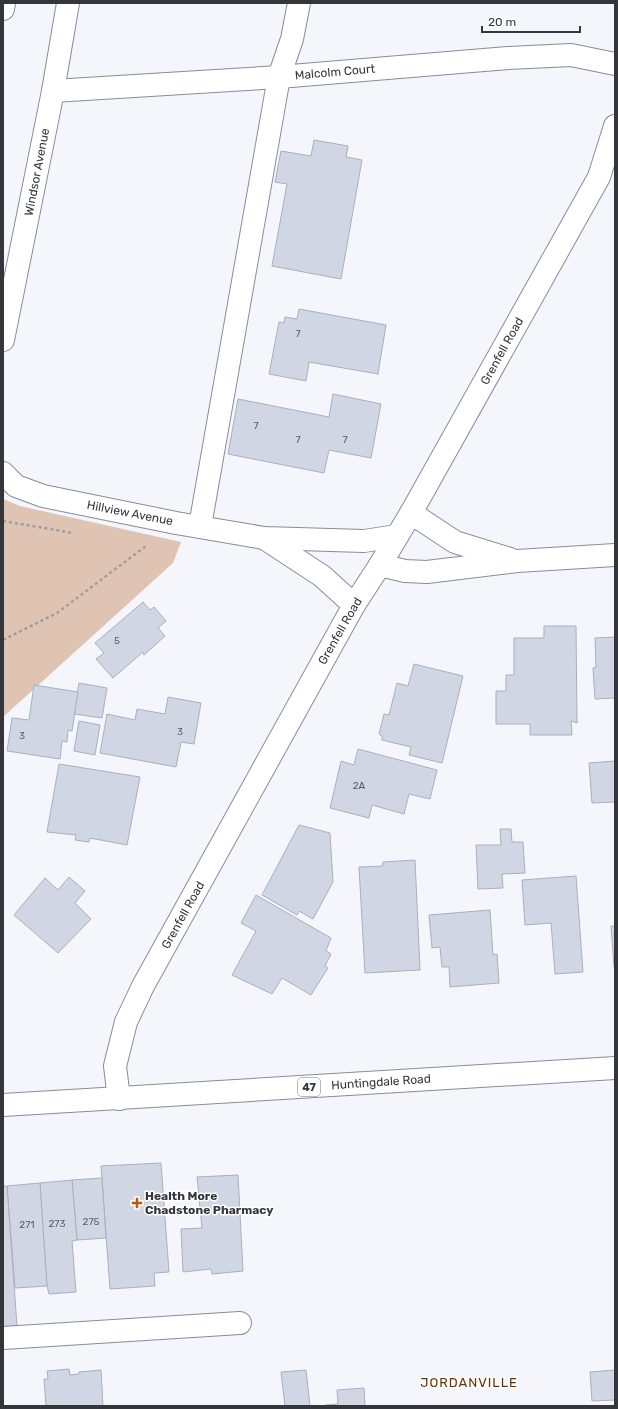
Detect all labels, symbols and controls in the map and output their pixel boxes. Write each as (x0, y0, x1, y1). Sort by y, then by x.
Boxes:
scale bar (482, 8, 580, 34)
text: 20 m (488, 15, 516, 29)
street label: Malcolm Court (294, 61, 376, 82)
street label: Windsor Avenue (22, 127, 52, 217)
street label: Grenfell Road (478, 315, 526, 387)
house number: 7 (295, 328, 301, 340)
house number: 7 (253, 420, 259, 432)
house number: 7 (295, 434, 301, 446)
house number: 7 (342, 434, 348, 446)
street label: Hillview Avenue (86, 498, 175, 528)
street label: Grenfell Road (315, 595, 365, 667)
house number: 5 (114, 635, 120, 647)
house number: 3 (177, 726, 183, 738)
house number: 3 (19, 730, 25, 742)
house number: 2A (353, 780, 366, 792)
street label: Grenfell Road (159, 879, 207, 951)
street label: Huntingdale Road (331, 1072, 431, 1092)
road number: 47 (298, 1078, 320, 1096)
place label: Health More Chadstone Pharmacy (145, 1189, 273, 1217)
marker: Health More Chadstone Pharmacy (132, 1198, 142, 1208)
house number: 275 (83, 1216, 100, 1228)
house number: 273 (48, 1218, 66, 1230)
house number: 271 (19, 1219, 35, 1231)
district label: JORDANVILLE (420, 1375, 518, 1390)

